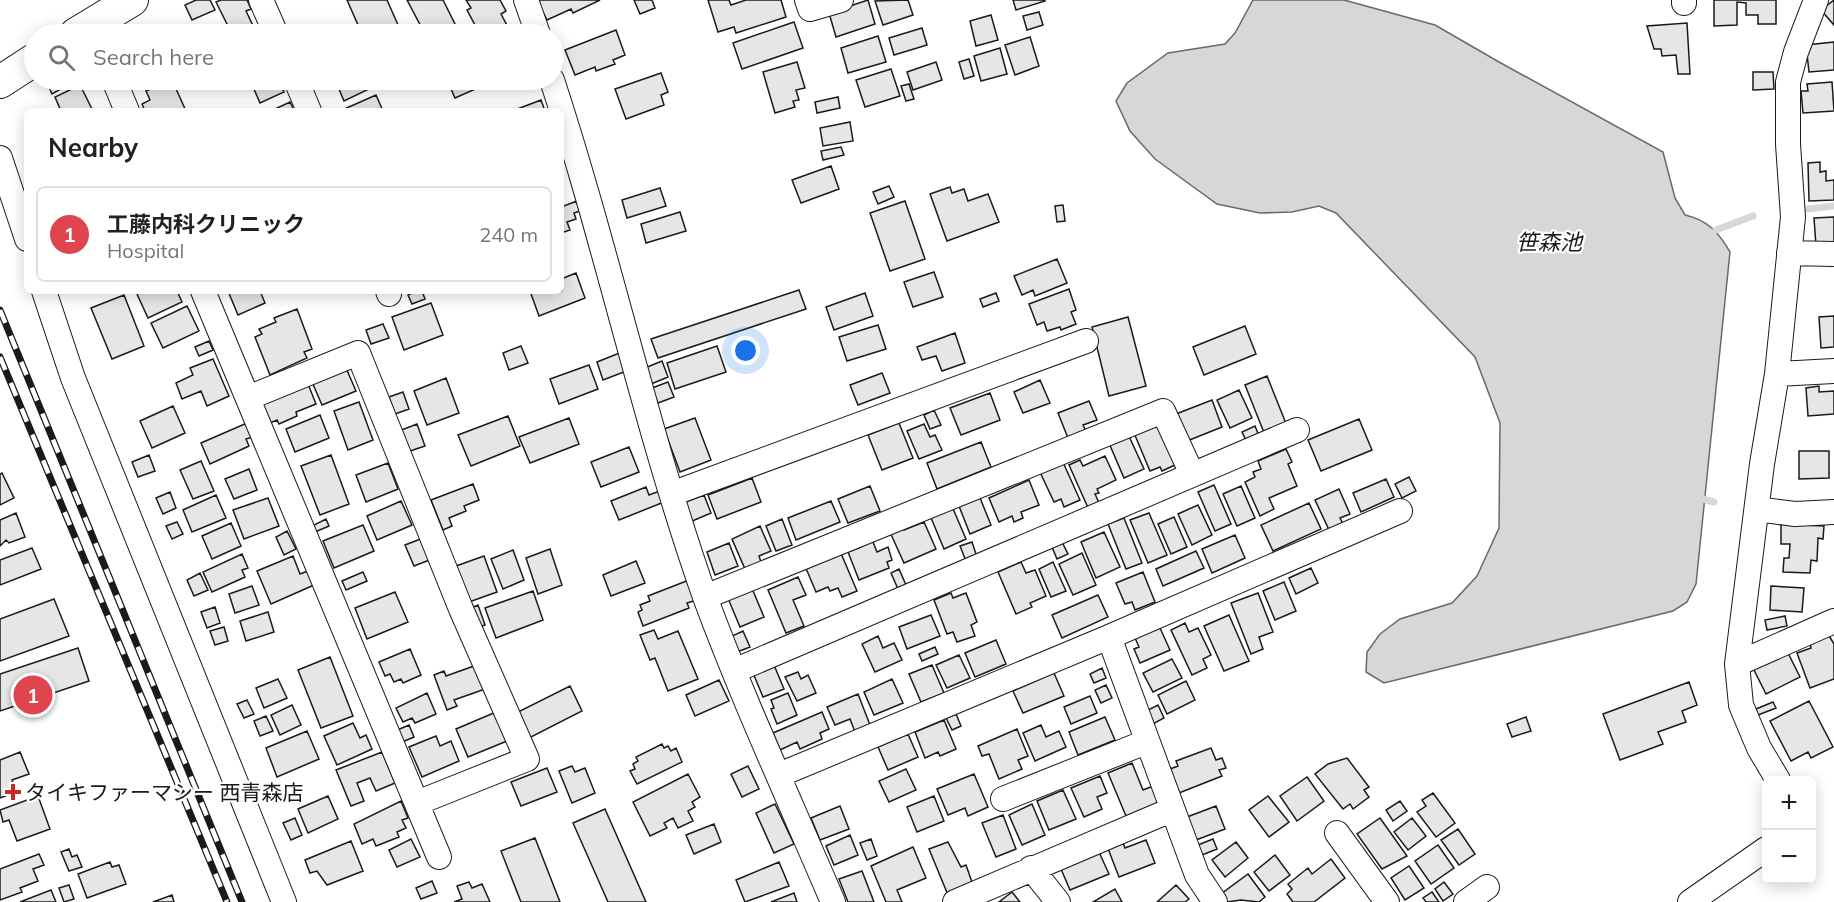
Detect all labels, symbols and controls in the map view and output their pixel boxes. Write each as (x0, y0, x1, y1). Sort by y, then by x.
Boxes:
search box (24, 24, 564, 90)
icon: search (45, 41, 78, 74)
text: Search here (93, 43, 214, 71)
text: Nearby (48, 131, 138, 164)
text: 工藤内科クリニック (107, 210, 305, 238)
text: 1 (64, 222, 76, 247)
text: 240 m (479, 222, 538, 247)
water label: 笹森池 (1516, 228, 1584, 256)
text: Hospital (107, 238, 184, 263)
your location (731, 336, 760, 365)
pin: 1 (14, 672, 52, 718)
map controls (1762, 776, 1816, 884)
button: + (1762, 776, 1816, 830)
place label: タイキファーマシー 西青森店 (25, 779, 303, 805)
marker: タイキファーマシー 西青森店 (6, 785, 20, 799)
button: − (1762, 830, 1816, 884)

